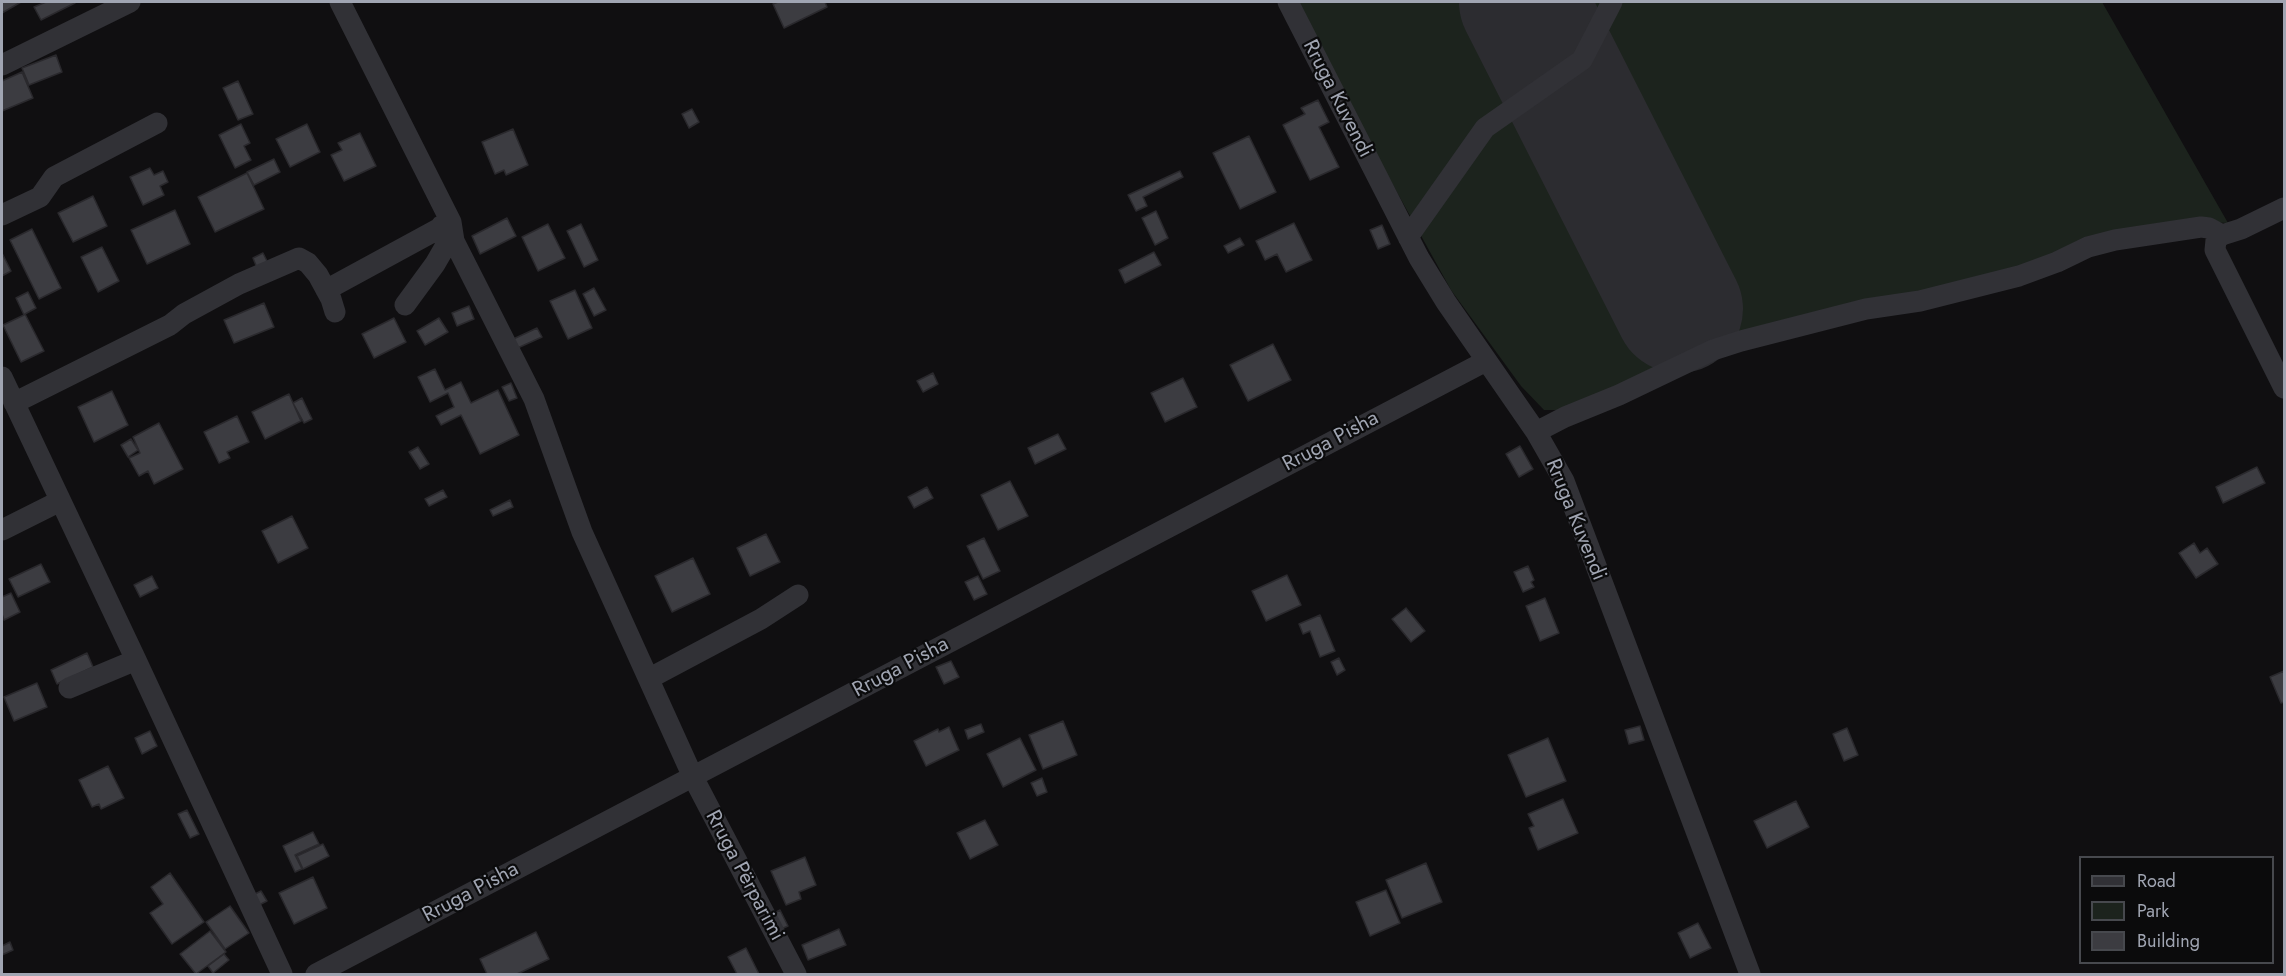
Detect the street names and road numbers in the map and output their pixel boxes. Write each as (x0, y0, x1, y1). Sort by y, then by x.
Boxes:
street label: Rruga Kuvendi (1297, 36, 1377, 162)
street label: Rruga Pisha (1279, 406, 1383, 478)
street label: Rruga Kuvendi (1539, 456, 1611, 584)
street label: Rruga Pisha (849, 632, 953, 704)
street label: Rruga Përparimi (699, 807, 789, 945)
street label: Rruga Pisha (419, 857, 523, 929)

